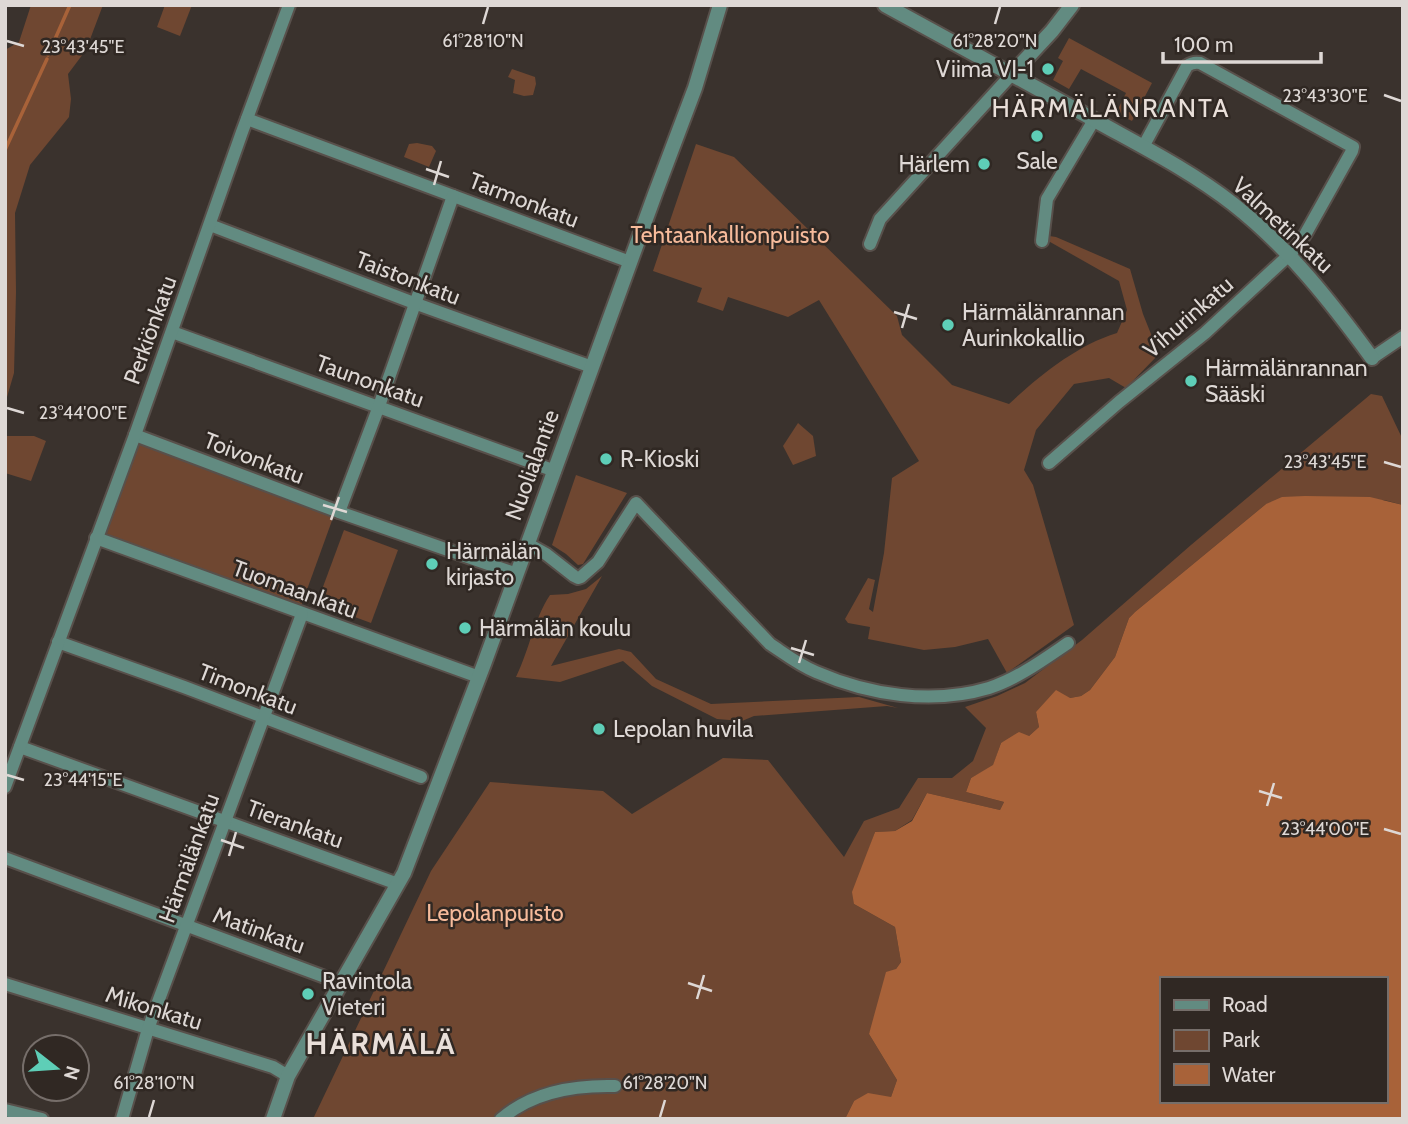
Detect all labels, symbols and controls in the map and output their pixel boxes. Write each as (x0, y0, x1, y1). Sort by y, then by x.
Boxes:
scale bar (1163, 21, 1320, 65)
text: 61°28'10"N (442, 30, 524, 52)
text: 61°28'20"N (952, 30, 1038, 52)
text: 100 m (1174, 32, 1233, 57)
text: 23°43'45"E (42, 36, 124, 58)
place label: Viima VI-1 (936, 55, 1034, 83)
marker: Viima VI-1 (1040, 61, 1056, 77)
text: 23°43'30"E (1282, 85, 1368, 107)
district label: HÄRMÄLÄNRANTA (992, 92, 1231, 124)
marker: Sale (1029, 128, 1045, 144)
place label: Sale (1016, 147, 1058, 175)
place label: Härlem (898, 150, 970, 178)
marker: Härlem (976, 156, 992, 172)
street label: Tarmonkatu (465, 166, 583, 234)
street label: Valmetinkatu (1227, 171, 1339, 279)
park label: Tehtaankallionpuisto (630, 221, 830, 249)
street label: Taistonkatu (352, 245, 464, 311)
street label: Vihurinkatu (1137, 270, 1239, 364)
street label: Perkiönkatu (117, 272, 183, 388)
place label: Härmälänrannan Aurinkokallio (962, 298, 1125, 352)
marker: Härmälänrannan Aurinkokallio (940, 317, 956, 333)
street label: Taunonkatu (312, 348, 428, 414)
place label: Härmälänrannan Sääski (1205, 354, 1368, 408)
marker: Härmälänrannan Sääski (1183, 373, 1199, 389)
text: 23°44'00"E (39, 402, 127, 424)
street label: Nuolialantie (499, 406, 565, 524)
street label: Toivonkatu (200, 426, 308, 490)
place label: R-Kioski (620, 445, 699, 473)
marker: R-Kioski (598, 451, 614, 467)
text: 23°43'45"E (1284, 451, 1366, 473)
place label: Härmälän kirjasto (446, 537, 541, 591)
street label: Tuomaankatu (229, 553, 361, 625)
marker: Härmälän kirjasto (424, 556, 440, 572)
place label: Härmälän koulu (479, 614, 631, 642)
marker: Härmälän koulu (457, 620, 473, 636)
street label: Timonkatu (195, 657, 301, 721)
place label: Lepolan huvila (613, 715, 753, 743)
marker: Lepolan huvila (591, 721, 607, 737)
text: 23°44'15"E (44, 769, 123, 791)
street label: Härmälänkatu (153, 789, 225, 927)
street label: Tierankatu (243, 794, 347, 854)
text: 23°44'00"E (1281, 818, 1369, 840)
park label: Lepolanpuisto (426, 899, 564, 927)
street label: Matinkatu (209, 900, 309, 960)
place label: Ravintola Vieteri (322, 967, 412, 1021)
legend (1160, 977, 1387, 1103)
street label: Mikonkatu (102, 980, 206, 1036)
marker: Ravintola Vieteri (300, 986, 316, 1002)
text: Road (1222, 992, 1268, 1017)
district label: HÄRMÄLÄ (306, 1025, 456, 1062)
text: Park (1222, 1027, 1260, 1052)
north arrow (21, 1033, 91, 1103)
text: Water (1222, 1062, 1276, 1087)
text: N (59, 1063, 85, 1083)
text: 61°28'10"N (113, 1072, 195, 1094)
text: 61°28'20"N (622, 1072, 708, 1094)

